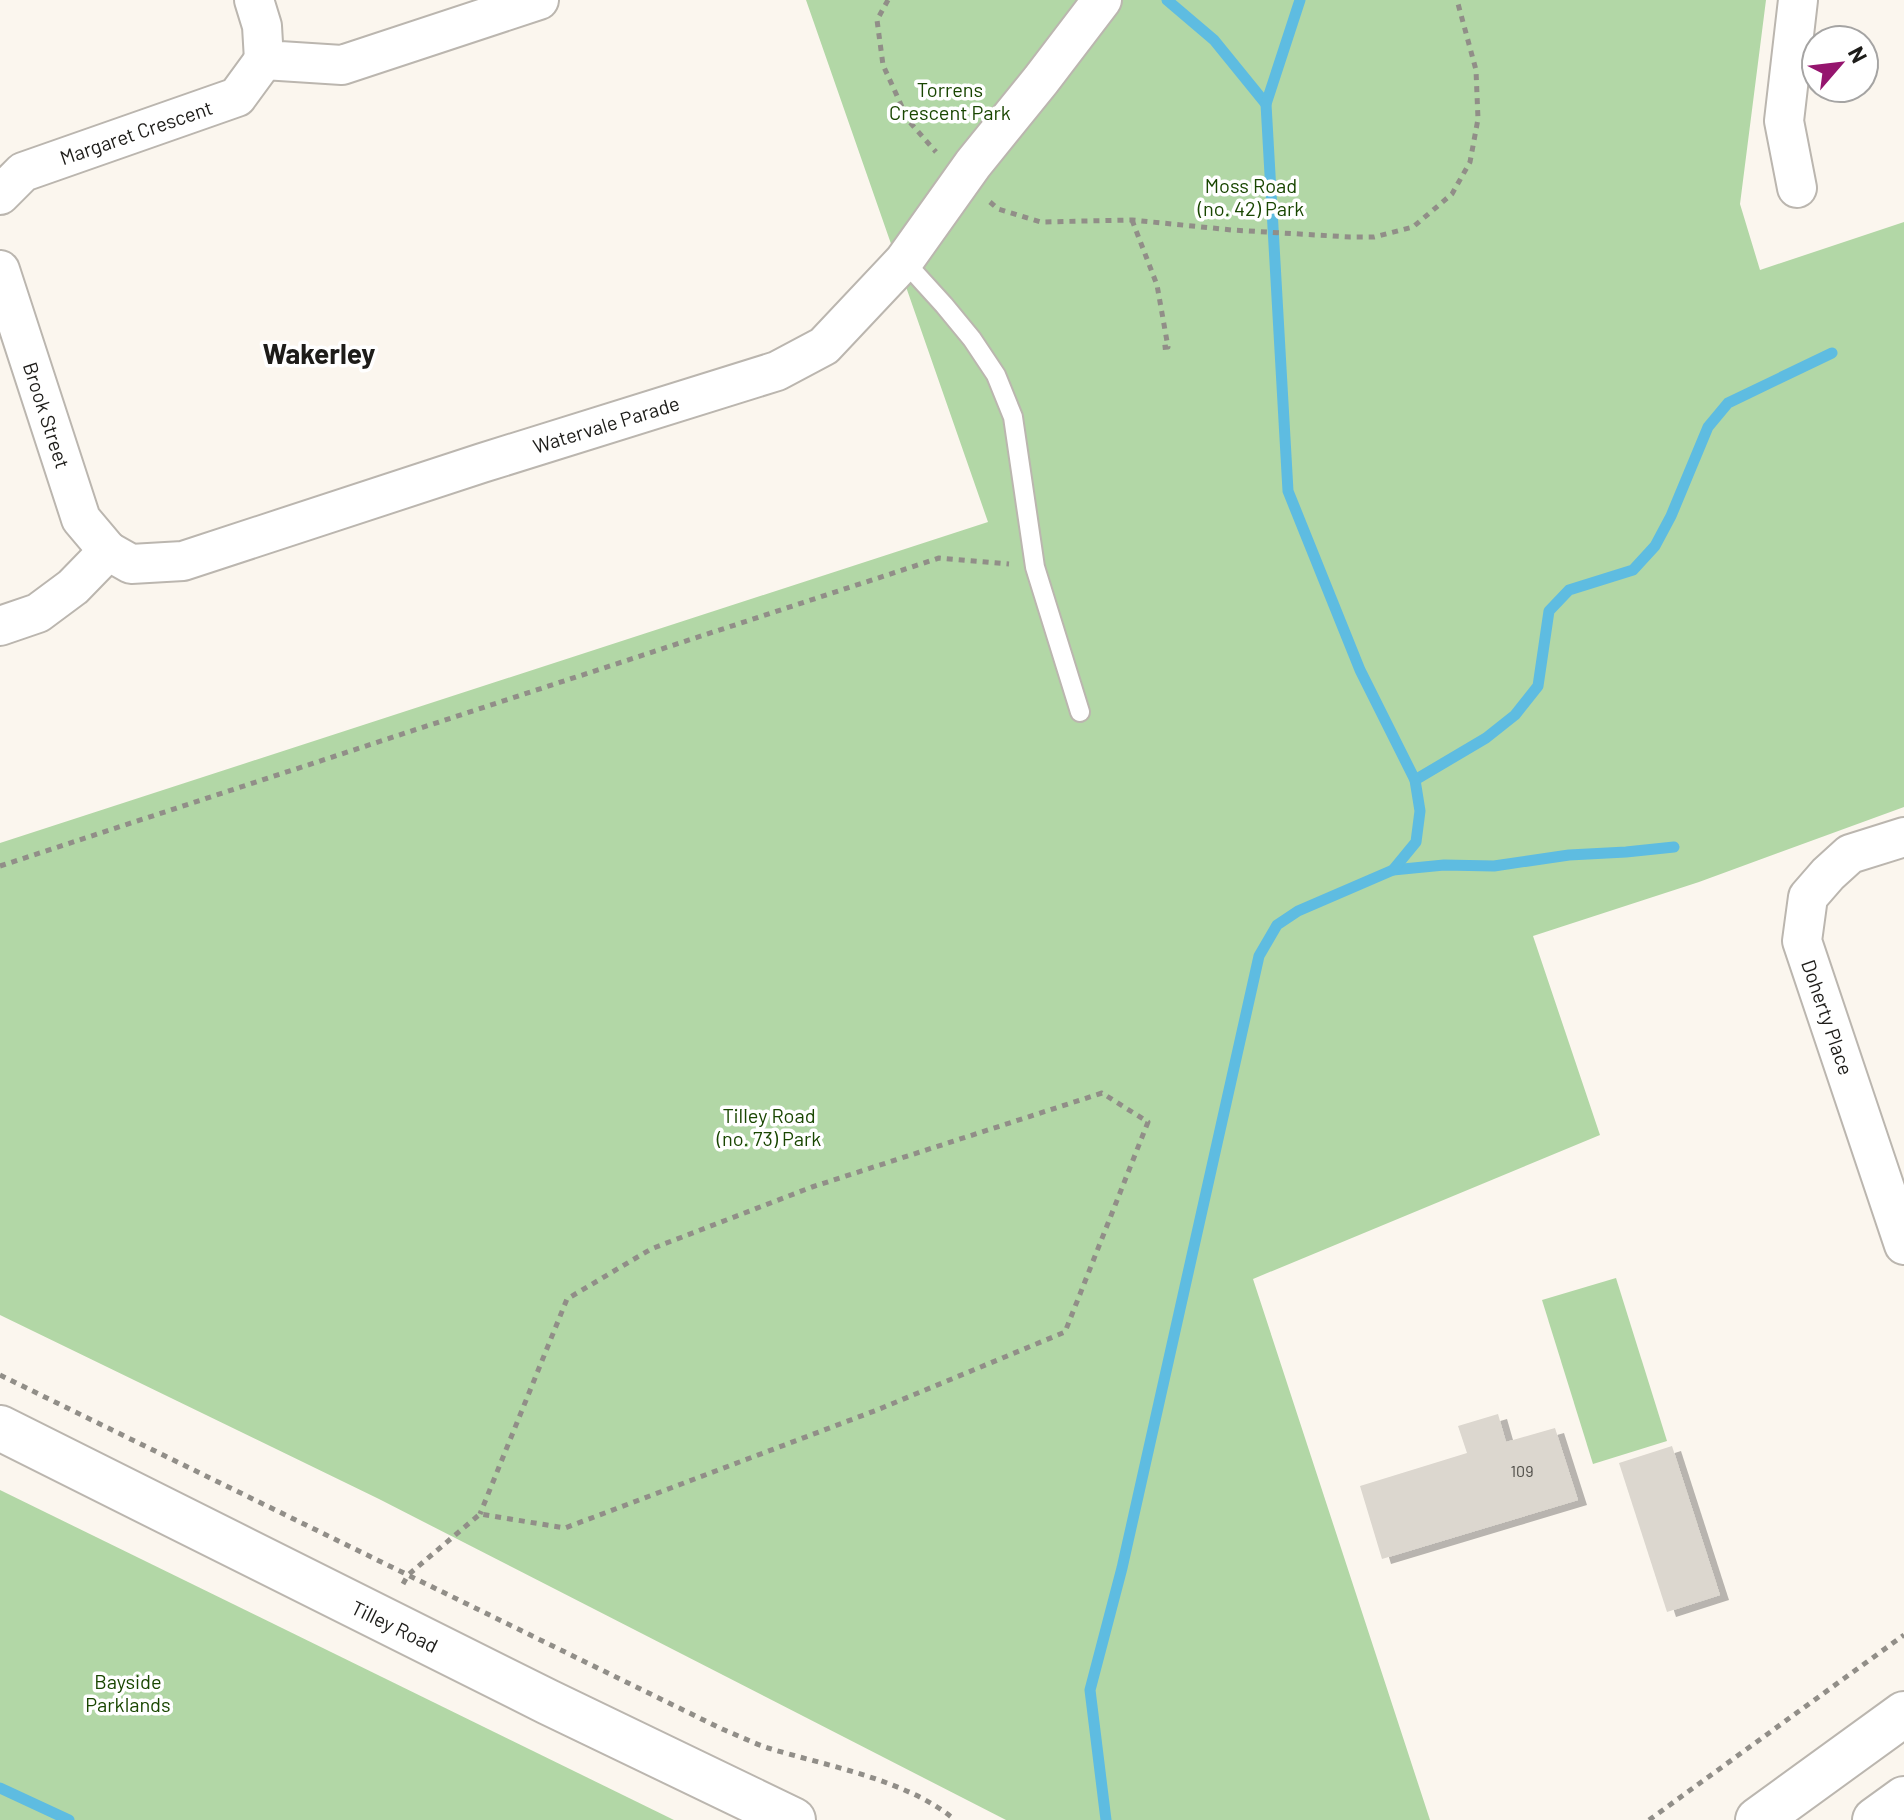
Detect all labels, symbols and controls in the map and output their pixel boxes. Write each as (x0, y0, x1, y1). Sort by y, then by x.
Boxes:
north arrow (1800, 24, 1880, 104)
text: N (1844, 42, 1873, 67)
park label: Torrens Crescent Park (889, 77, 1011, 124)
street label: Margaret Crescent (56, 95, 216, 169)
park label: Moss Road (no. 42) Park (1197, 173, 1304, 220)
district label: Wakerley (263, 336, 375, 370)
street label: Brook Street (19, 359, 75, 471)
street label: Watervale Parade (530, 390, 682, 458)
street label: Doherty Place (1797, 956, 1859, 1078)
park label: Tilley Road (no. 73) Park (716, 1103, 821, 1150)
house number: 109 (1511, 1461, 1533, 1480)
street label: Tilley Road (348, 1595, 442, 1657)
park label: Bayside Parklands (85, 1669, 171, 1716)

